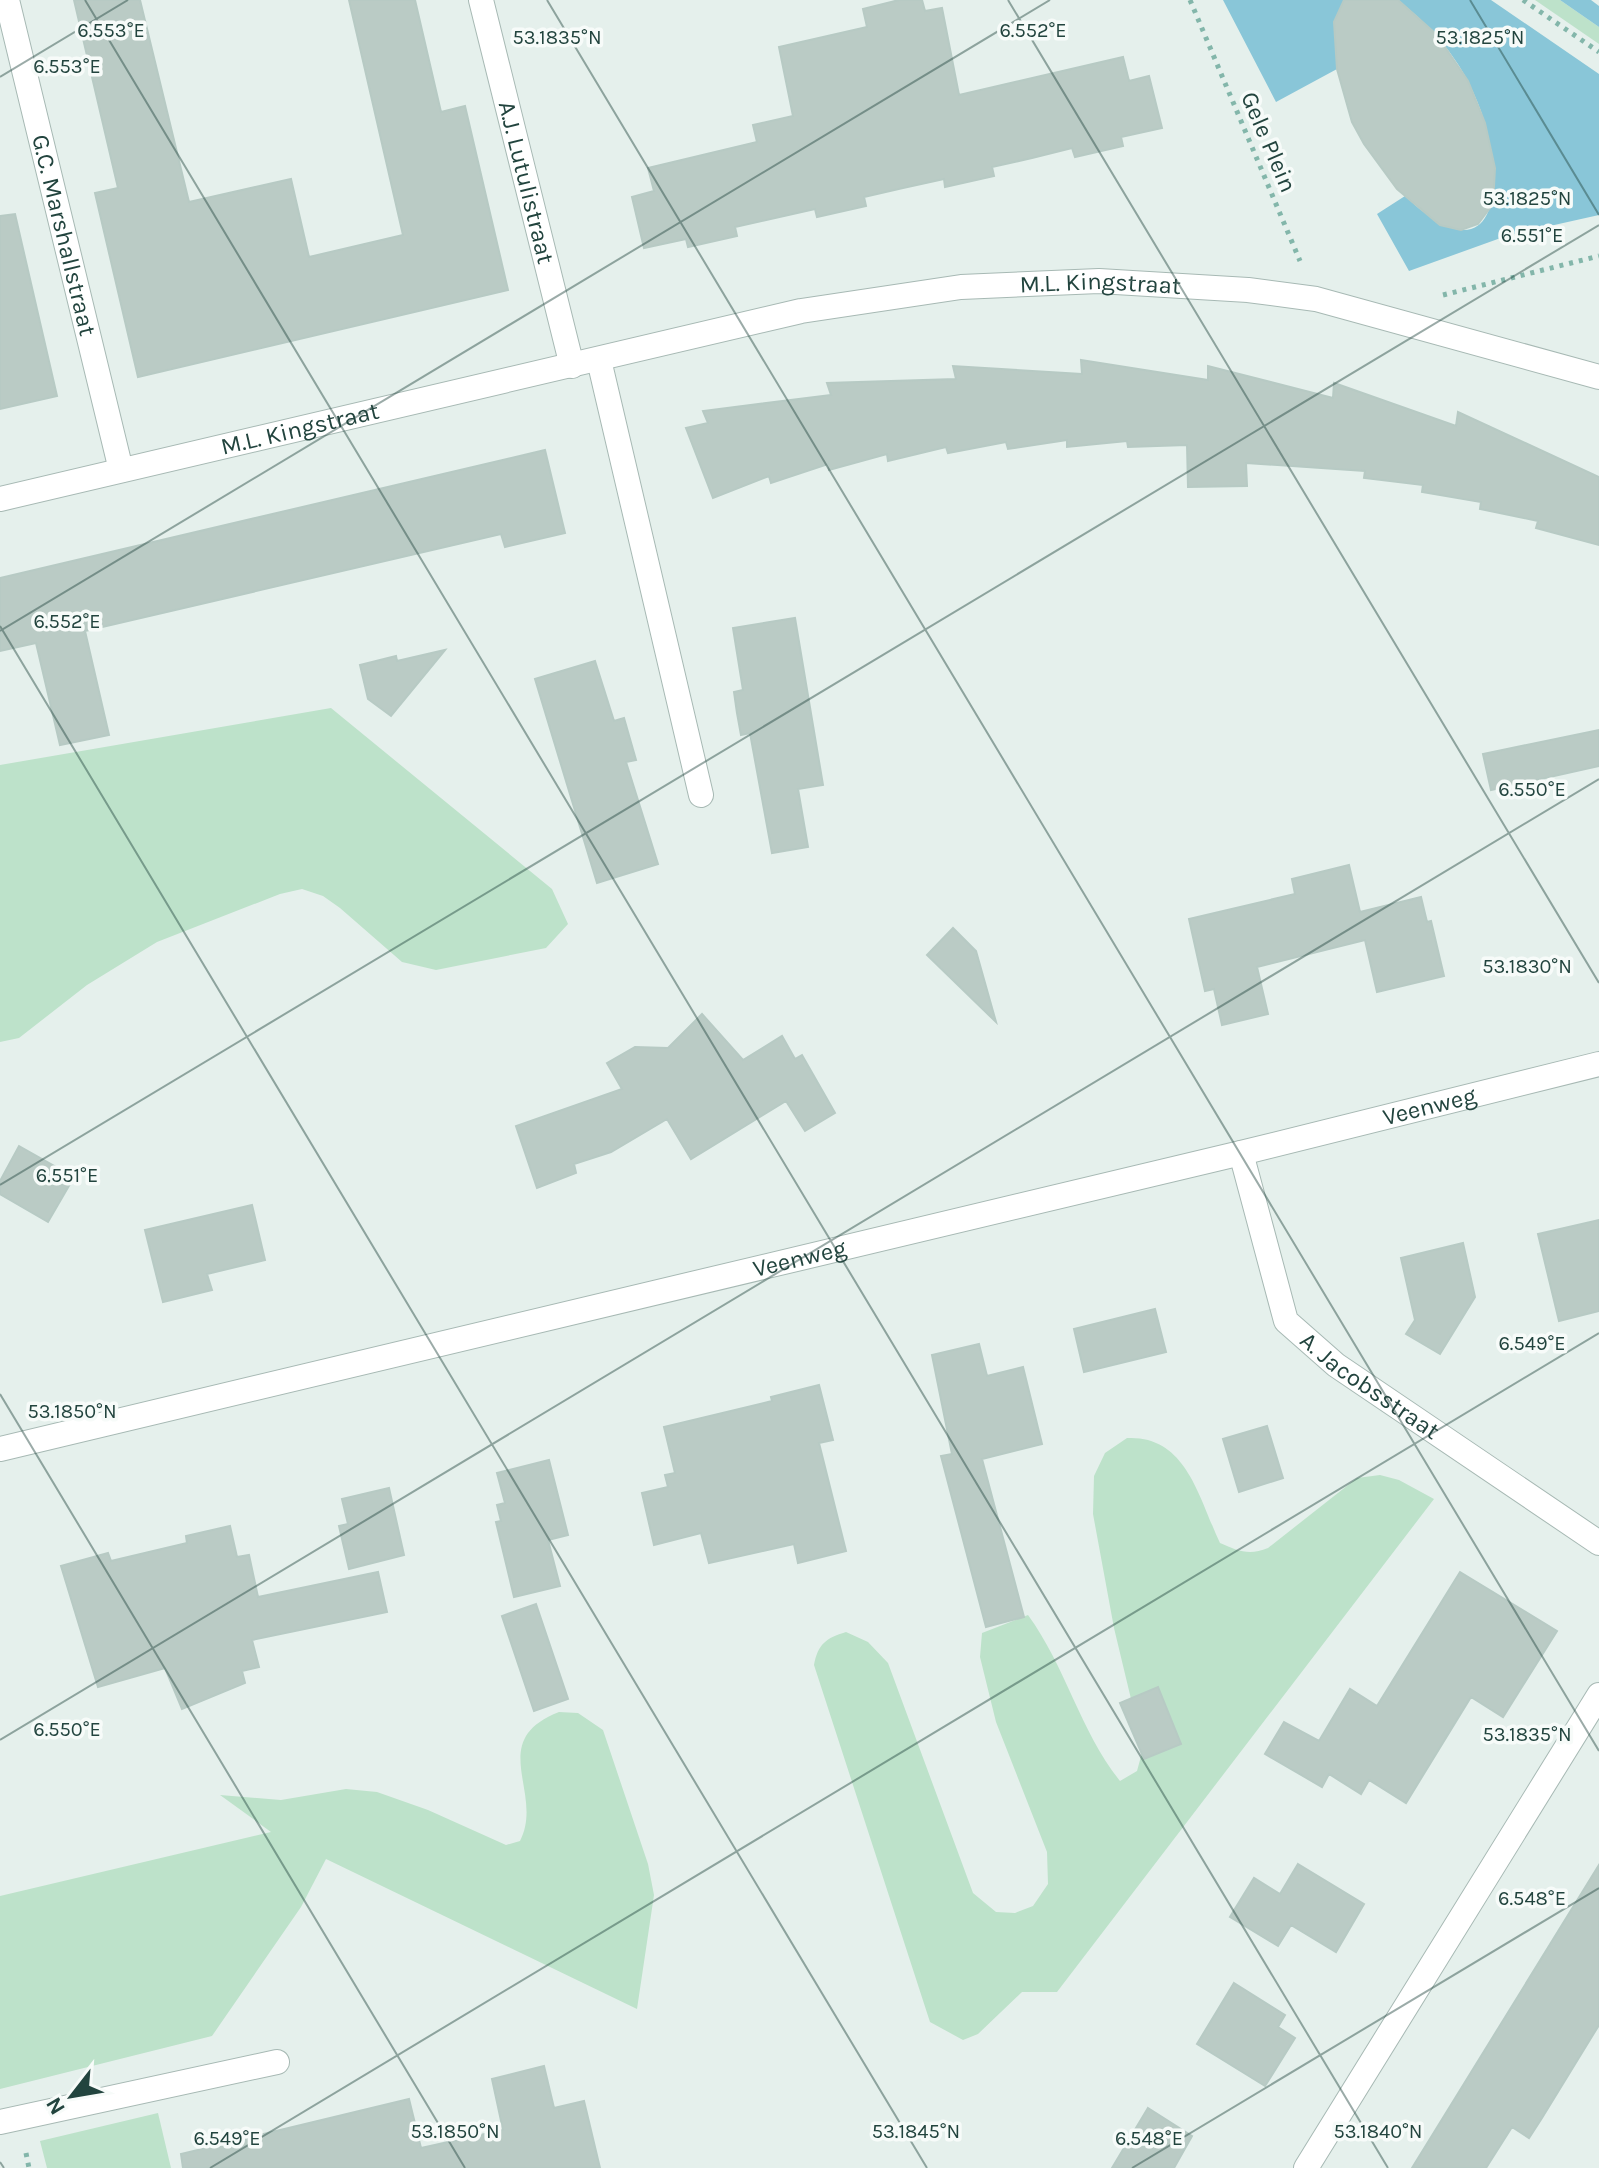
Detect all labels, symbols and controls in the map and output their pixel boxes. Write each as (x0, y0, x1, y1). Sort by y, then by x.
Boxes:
text: 6.553°E (77, 19, 145, 42)
text: 6.552°E (999, 19, 1067, 42)
text: 53.1835°N (512, 26, 602, 49)
text: 53.1825°N (1436, 26, 1524, 49)
text: 6.553°E (33, 55, 101, 78)
street label: Gele Plein (1235, 88, 1303, 196)
street label: A.J. Lutulistraat (493, 98, 560, 267)
street label: G.C. Marshallstraat (26, 132, 102, 339)
text: 53.1825°N (1483, 187, 1571, 210)
text: 6.551°E (1501, 224, 1563, 247)
street label: M.L. Kingstraat (1019, 267, 1182, 300)
street label: M.L. Kingstraat (218, 397, 382, 461)
text: 6.552°E (33, 610, 101, 633)
text: 6.550°E (1498, 778, 1566, 801)
text: 53.1830°N (1482, 955, 1572, 978)
street label: Veenweg (1380, 1081, 1479, 1131)
text: 6.551°E (36, 1164, 98, 1187)
street label: Veenweg (750, 1234, 850, 1283)
street label: A. Jacobsstraat (1294, 1326, 1445, 1445)
text: 6.549°E (1498, 1332, 1566, 1355)
text: 53.1850°N (27, 1400, 117, 1423)
text: 6.550°E (33, 1718, 101, 1741)
text: 53.1835°N (1482, 1723, 1572, 1746)
text: 6.548°E (1498, 1887, 1566, 1910)
north arrow (32, 2056, 112, 2136)
text: N (41, 2092, 71, 2119)
text: 53.1850°N (410, 2120, 500, 2143)
text: 53.1845°N (872, 2120, 960, 2143)
text: 53.1840°N (1333, 2120, 1423, 2143)
text: 6.549°E (193, 2127, 261, 2150)
text: 6.548°E (1115, 2127, 1183, 2150)

